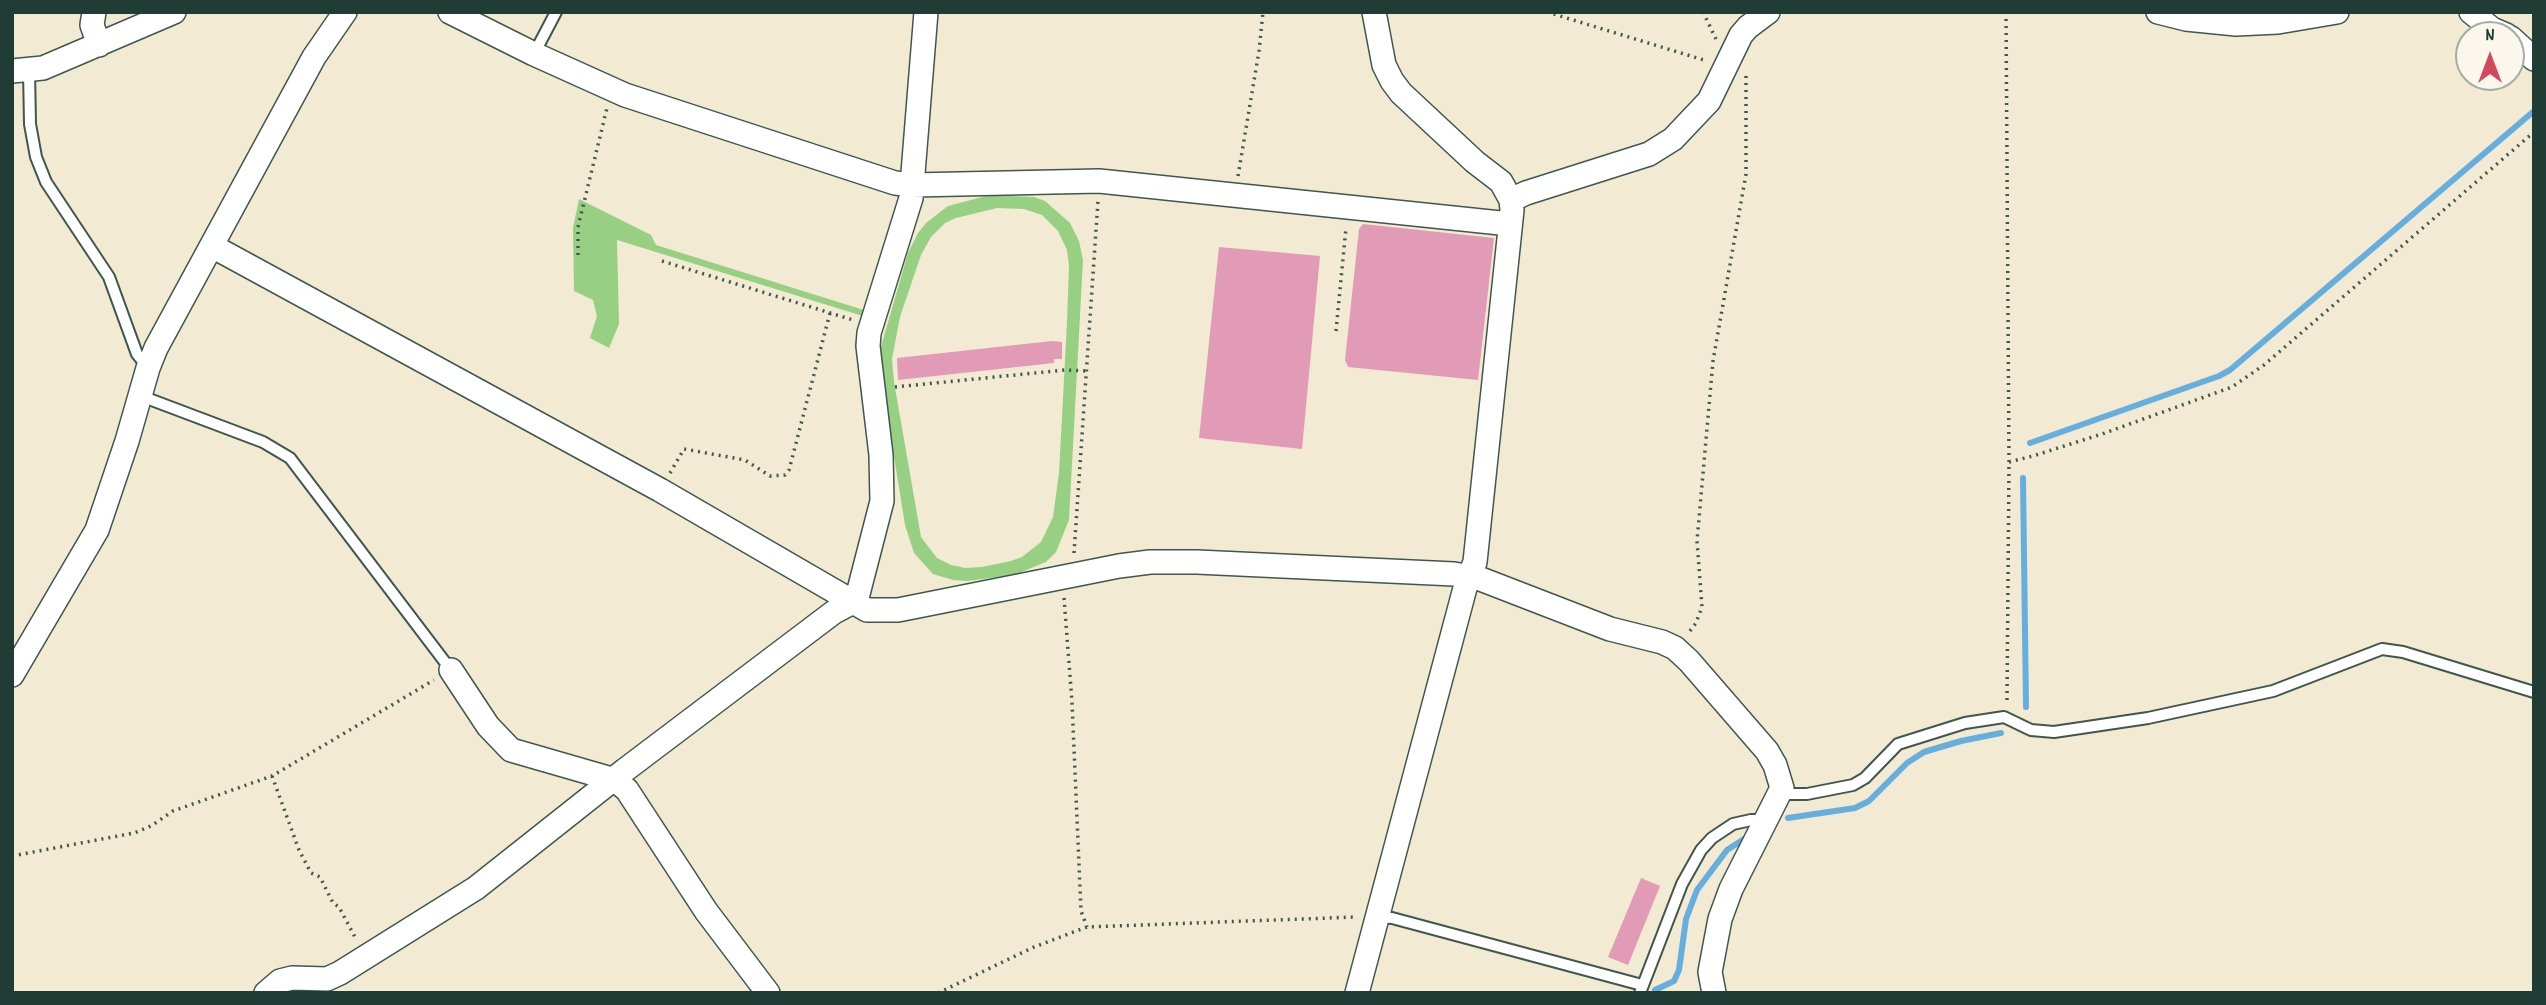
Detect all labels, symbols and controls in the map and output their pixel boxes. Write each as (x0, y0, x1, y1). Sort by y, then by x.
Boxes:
north arrow (2455, 21, 2525, 91)
text: N (2485, 23, 2495, 50)

